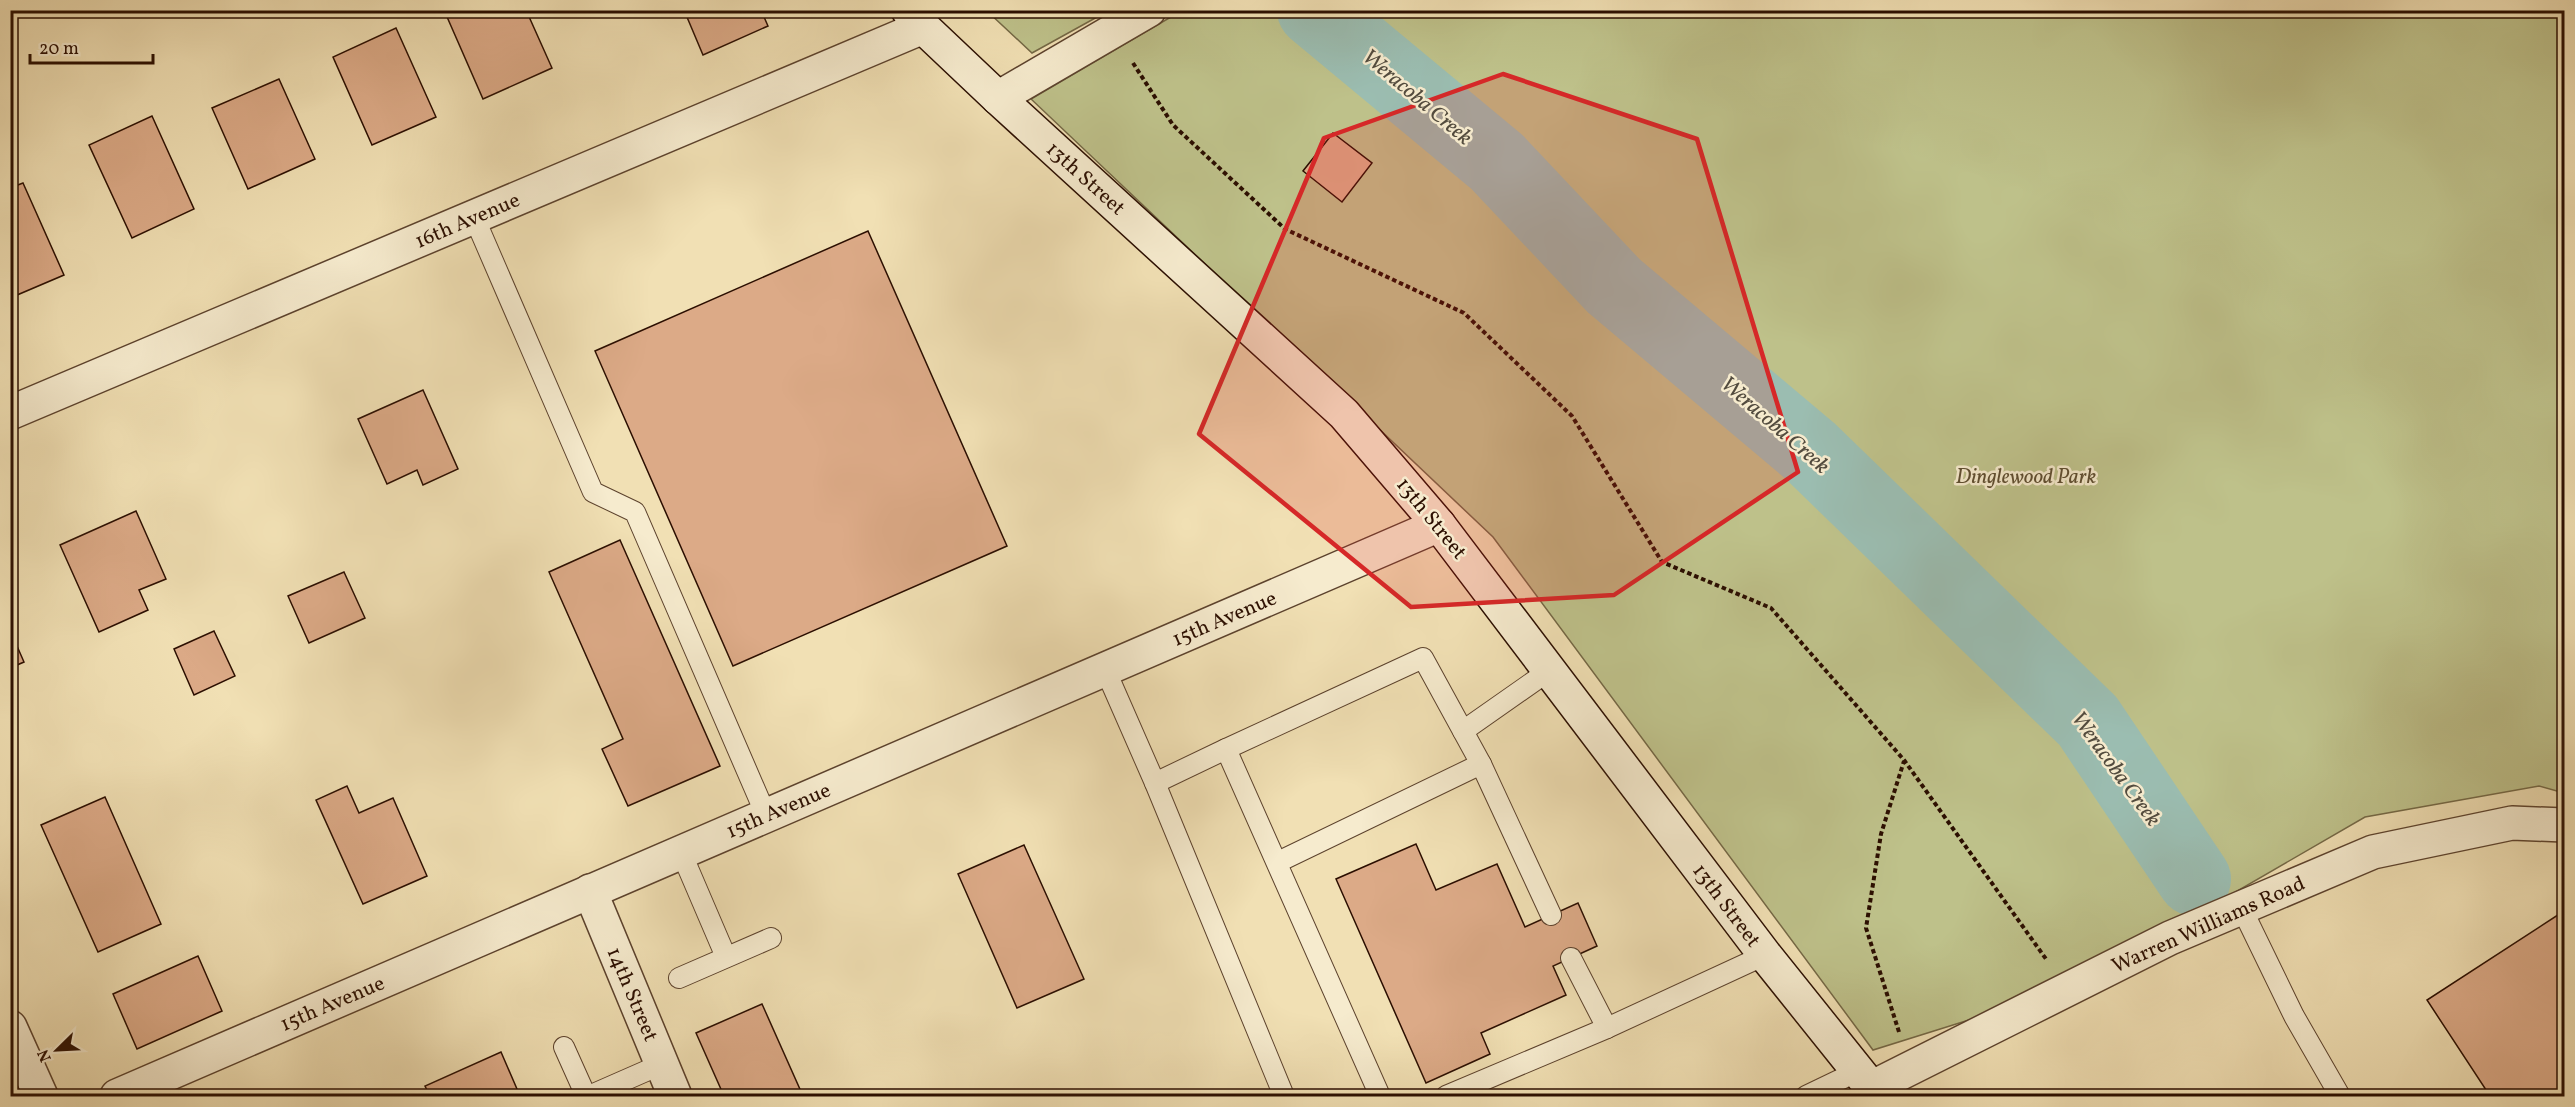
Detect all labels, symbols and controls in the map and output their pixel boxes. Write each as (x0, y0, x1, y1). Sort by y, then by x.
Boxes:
scale bar (30, 27, 153, 65)
text: 20 m (39, 37, 79, 62)
water label: Weracoba Creek (1354, 42, 1478, 153)
street label: 13th Street (1039, 136, 1131, 223)
street label: 16th Avenue (411, 186, 525, 257)
water label: Weracoba Creek (1713, 370, 1836, 482)
park label: Dinglewood Park (1956, 463, 2097, 492)
street label: 13th Street (1389, 472, 1473, 566)
street label: 15th Avenue (1168, 584, 1281, 654)
water label: Weracoba Creek (2063, 705, 2167, 833)
street label: 15th Avenue (722, 776, 835, 846)
street label: 13th Street (1685, 858, 1767, 954)
street label: Warren Williams Road (2107, 870, 2310, 981)
street label: 14th Street (599, 943, 664, 1046)
street label: 15th Avenue (276, 969, 389, 1039)
north arrow (27, 1020, 87, 1080)
text: N (33, 1045, 58, 1065)

